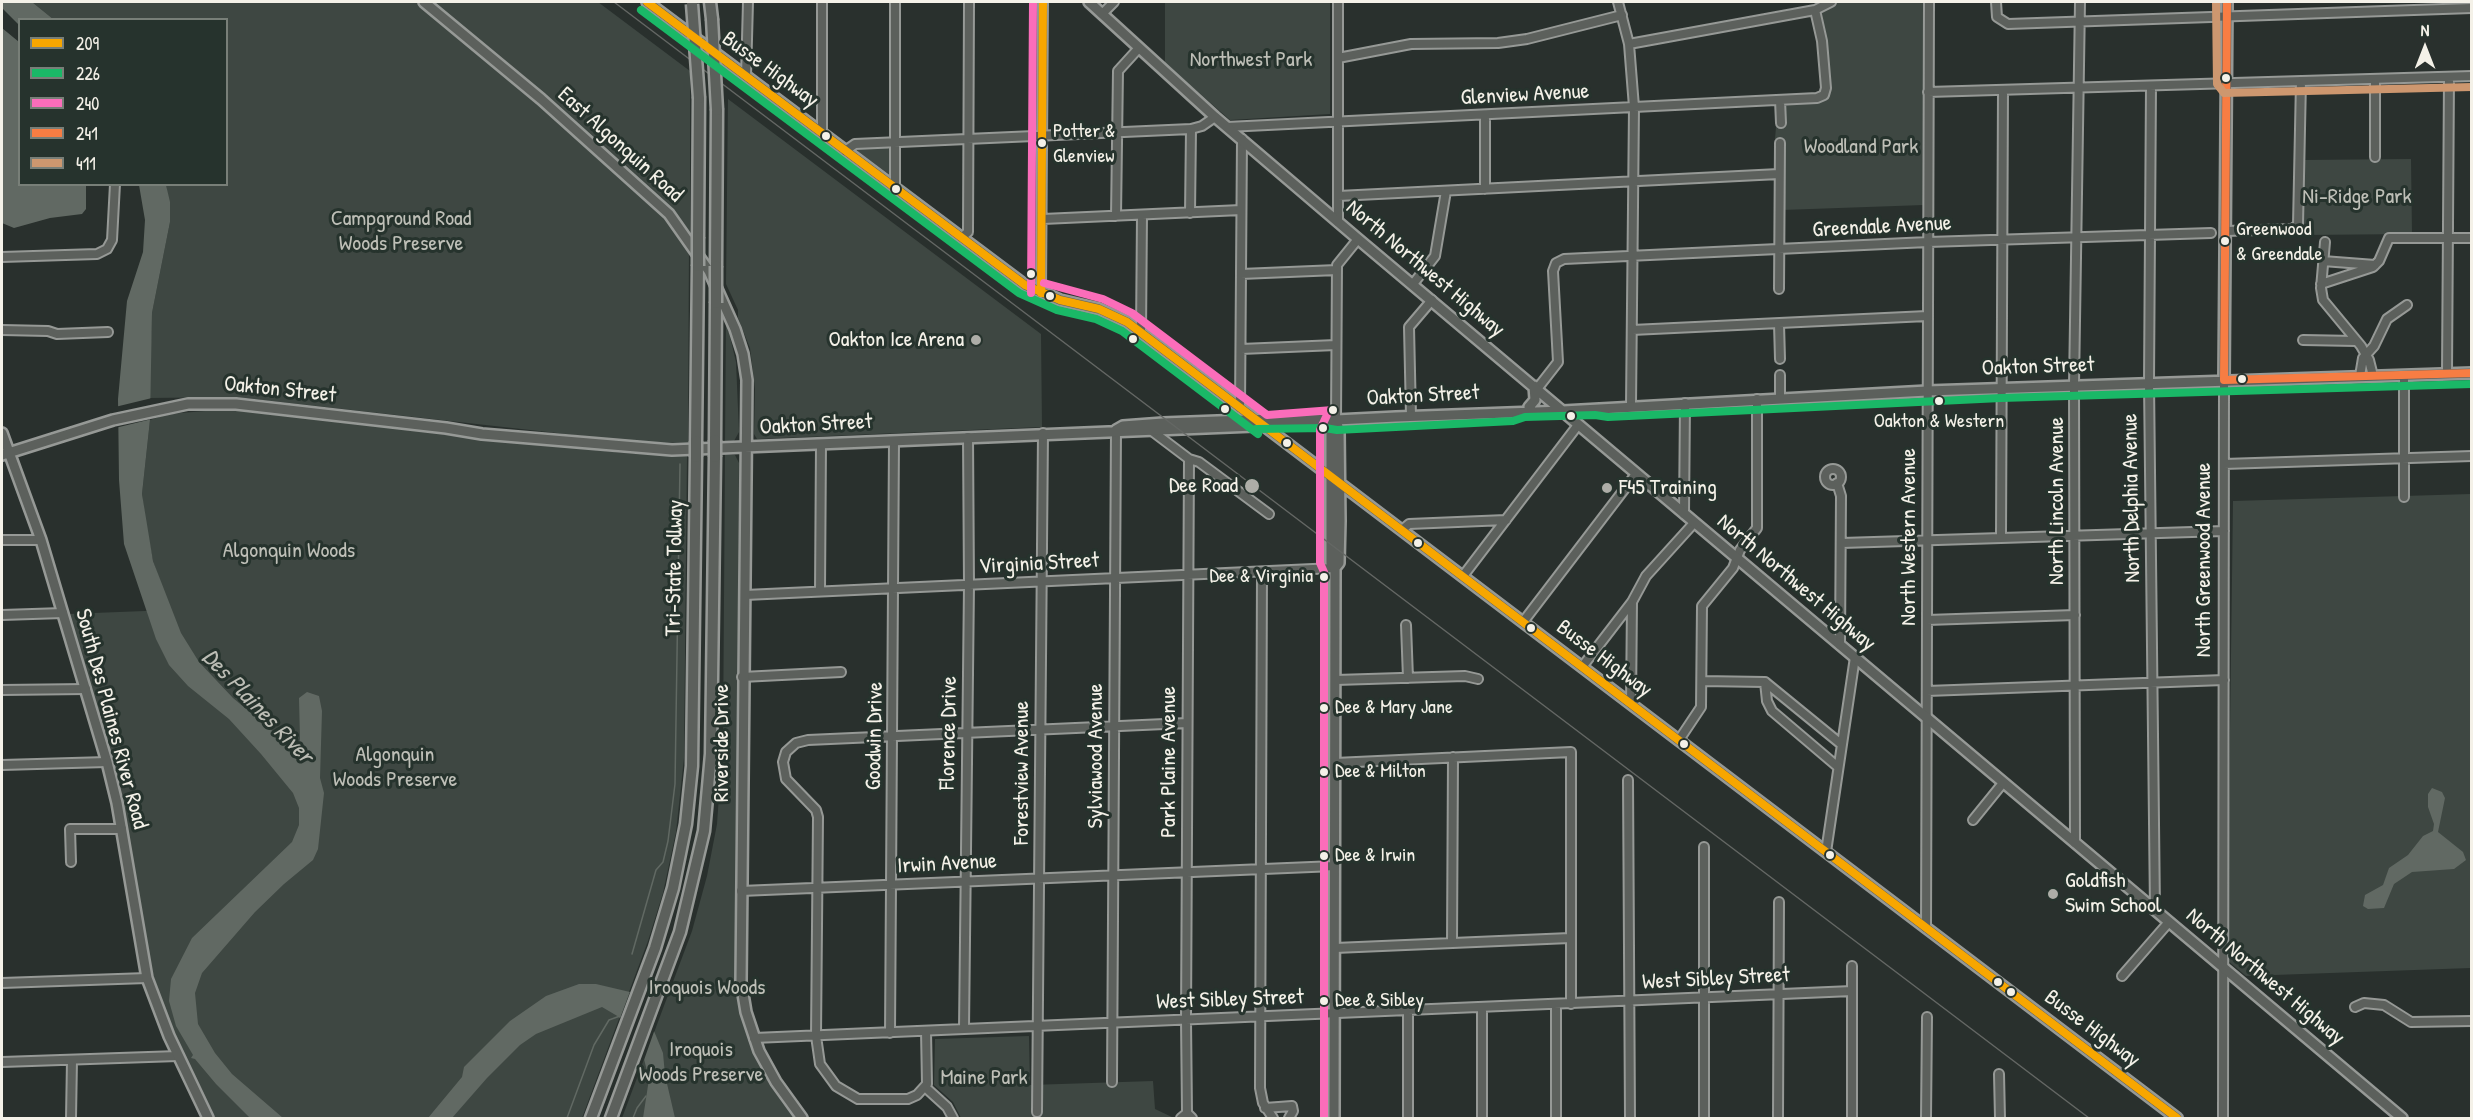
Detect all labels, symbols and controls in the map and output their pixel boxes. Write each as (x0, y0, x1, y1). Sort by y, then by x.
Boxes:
legend (18, 18, 228, 186)
north arrow (2395, 18, 2455, 78)
text: N (2421, 19, 2429, 41)
street label: Busse Highway (716, 26, 824, 114)
text: 209 (76, 31, 99, 56)
park label: Northwest Park (1190, 47, 1312, 73)
text: 226 (76, 61, 100, 86)
unlabelled marker (2220, 72, 2232, 84)
street label: Glenview Avenue (1460, 78, 1590, 112)
street label: East Algonquin Road (552, 82, 688, 208)
text: 240 (76, 91, 99, 116)
place label: Potter & Glenview (1053, 120, 1115, 167)
text: 241 (76, 121, 98, 146)
unlabelled marker (820, 130, 832, 142)
park label: Woodland Park (1804, 134, 1918, 160)
marker: Potter & Glenview (1036, 137, 1048, 149)
text: 411 (76, 151, 96, 176)
unlabelled marker (890, 183, 902, 195)
park label: Ni-Ridge Park (2302, 184, 2412, 210)
street label: North Northwest Highway (1340, 195, 1510, 343)
park label: Campground Road Woods Preserve (331, 206, 471, 258)
street label: Greendale Avenue (1812, 210, 1952, 244)
place label: Greenwood & Greendale (2236, 218, 2322, 265)
marker: Greenwood & Greendale (2219, 235, 2231, 247)
unlabelled marker (1025, 268, 1037, 280)
unlabelled marker (1044, 290, 1056, 302)
place label: Oakton Ice Arena (829, 327, 964, 353)
marker: Oakton Ice Arena (969, 333, 983, 347)
unlabelled marker (1127, 333, 1139, 345)
street label: Oakton Street (1981, 352, 2095, 382)
street label: Oakton Street (223, 371, 337, 409)
unlabelled marker (2236, 373, 2248, 385)
street label: Oakton Street (1366, 380, 1480, 412)
marker: Oakton & Western (1933, 395, 1945, 407)
unlabelled marker (1219, 403, 1231, 415)
unlabelled marker (1327, 404, 1339, 416)
street label: Oakton Street (759, 409, 873, 441)
unlabelled marker (1565, 410, 1577, 422)
place label: Oakton & Western (1874, 410, 2004, 434)
street label: North Delphia Avenue (2117, 413, 2147, 583)
street label: North Lincoln Avenue (2044, 417, 2070, 585)
unlabelled marker (1317, 422, 1329, 434)
unlabelled marker (1281, 437, 1293, 449)
street label: North Western Avenue (1896, 448, 1922, 626)
street label: North Greenwood Avenue (2191, 463, 2217, 657)
place label: Dee Road (1169, 473, 1238, 499)
place label: F45 Training (1619, 475, 1717, 501)
marker: Dee Road (1243, 477, 1261, 495)
marker: F45 Training (1600, 481, 1614, 495)
street label: Tri-State Tollway (661, 499, 689, 637)
street label: North Northwest Highway (1711, 509, 1881, 657)
unlabelled marker (1412, 537, 1424, 549)
park label: Algonquin Woods (223, 538, 355, 564)
street label: Virginia Street (978, 548, 1100, 580)
place label: Dee & Virginia (1210, 565, 1313, 589)
marker: Dee & Virginia (1318, 571, 1330, 583)
street label: South Des Plaines River Road (69, 606, 153, 832)
street label: Busse Highway (1551, 614, 1657, 704)
unlabelled marker (1525, 622, 1537, 634)
water label: Des Plaines River (195, 644, 319, 770)
street label: Florence Drive (935, 676, 963, 790)
street label: Goodwin Drive (861, 682, 889, 790)
street label: Riverside Drive (709, 684, 735, 802)
street label: Sylviawood Avenue (1083, 684, 1109, 828)
street label: Park Plaine Avenue (1156, 686, 1182, 838)
place label: Dee & Mary Jane (1335, 696, 1453, 720)
street label: Forestview Avenue (1009, 701, 1035, 845)
marker: Dee & Mary Jane (1318, 702, 1330, 714)
unlabelled marker (1678, 738, 1690, 750)
park label: Algonquin Woods Preserve (333, 742, 457, 794)
place label: Dee & Milton (1335, 760, 1426, 784)
marker: Dee & Milton (1318, 766, 1330, 778)
place label: Dee & Irwin (1335, 844, 1415, 868)
street label: Irwin Avenue (897, 848, 997, 880)
unlabelled marker (1824, 849, 1836, 861)
marker: Dee & Irwin (1318, 850, 1330, 862)
place label: Goldfish Swim School (2065, 868, 2162, 920)
marker: Goldfish Swim School (2046, 887, 2060, 901)
street label: North Northwest Highway (2180, 903, 2350, 1051)
street label: West Sibley Street (1642, 962, 1790, 996)
park label: Iroquois Woods (648, 975, 766, 1001)
unlabelled marker (1992, 976, 2004, 988)
street label: West Sibley Street (1156, 984, 1304, 1016)
street label: Busse Highway (2039, 984, 2145, 1074)
unlabelled marker (2005, 986, 2017, 998)
place label: Dee & Sibley (1335, 989, 1424, 1013)
marker: Dee & Sibley (1318, 995, 1330, 1007)
park label: Iroquois Woods Preserve (639, 1037, 763, 1088)
park label: Maine Park (940, 1065, 1028, 1091)

